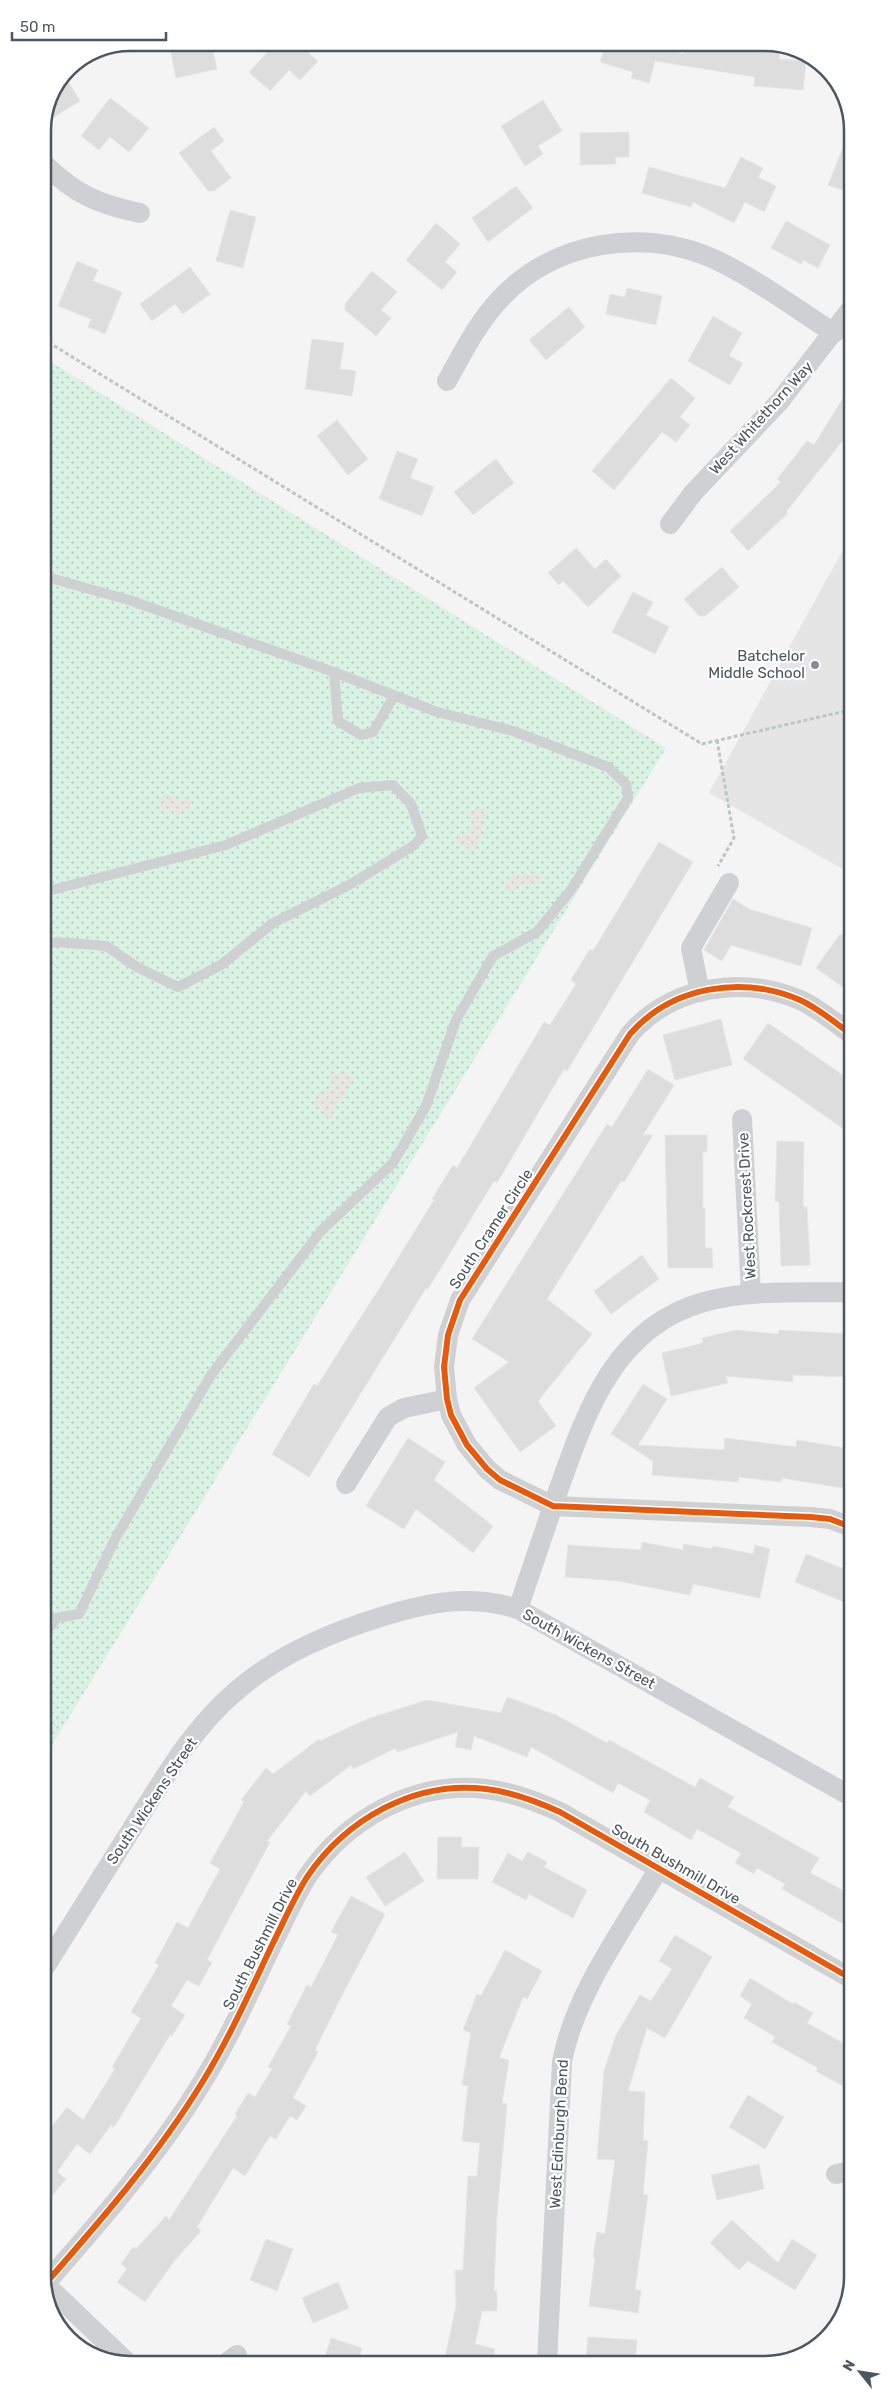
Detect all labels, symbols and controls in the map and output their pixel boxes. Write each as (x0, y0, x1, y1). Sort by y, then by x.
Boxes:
scale bar (12, 10, 166, 42)
text: 50 m (20, 18, 55, 36)
street label: West Whitethorn Way (705, 358, 817, 478)
place label: Batchelor Middle School (708, 647, 805, 682)
marker: Batchelor Middle School (809, 659, 821, 671)
street label: West Rockcrest Drive (734, 1132, 760, 1280)
street label: South Cramer Circle (445, 1165, 537, 1293)
street label: South Wickens Street (520, 1605, 659, 1693)
street label: South Wickens Street (103, 1734, 201, 1868)
street label: South Bushmill Drive (608, 1820, 744, 1908)
street label: South Bushmill Drive (219, 1875, 301, 2013)
street label: West Edinburgh Bend (546, 2059, 572, 2209)
north arrow (835, 2347, 885, 2397)
text: N (839, 2357, 859, 2374)

